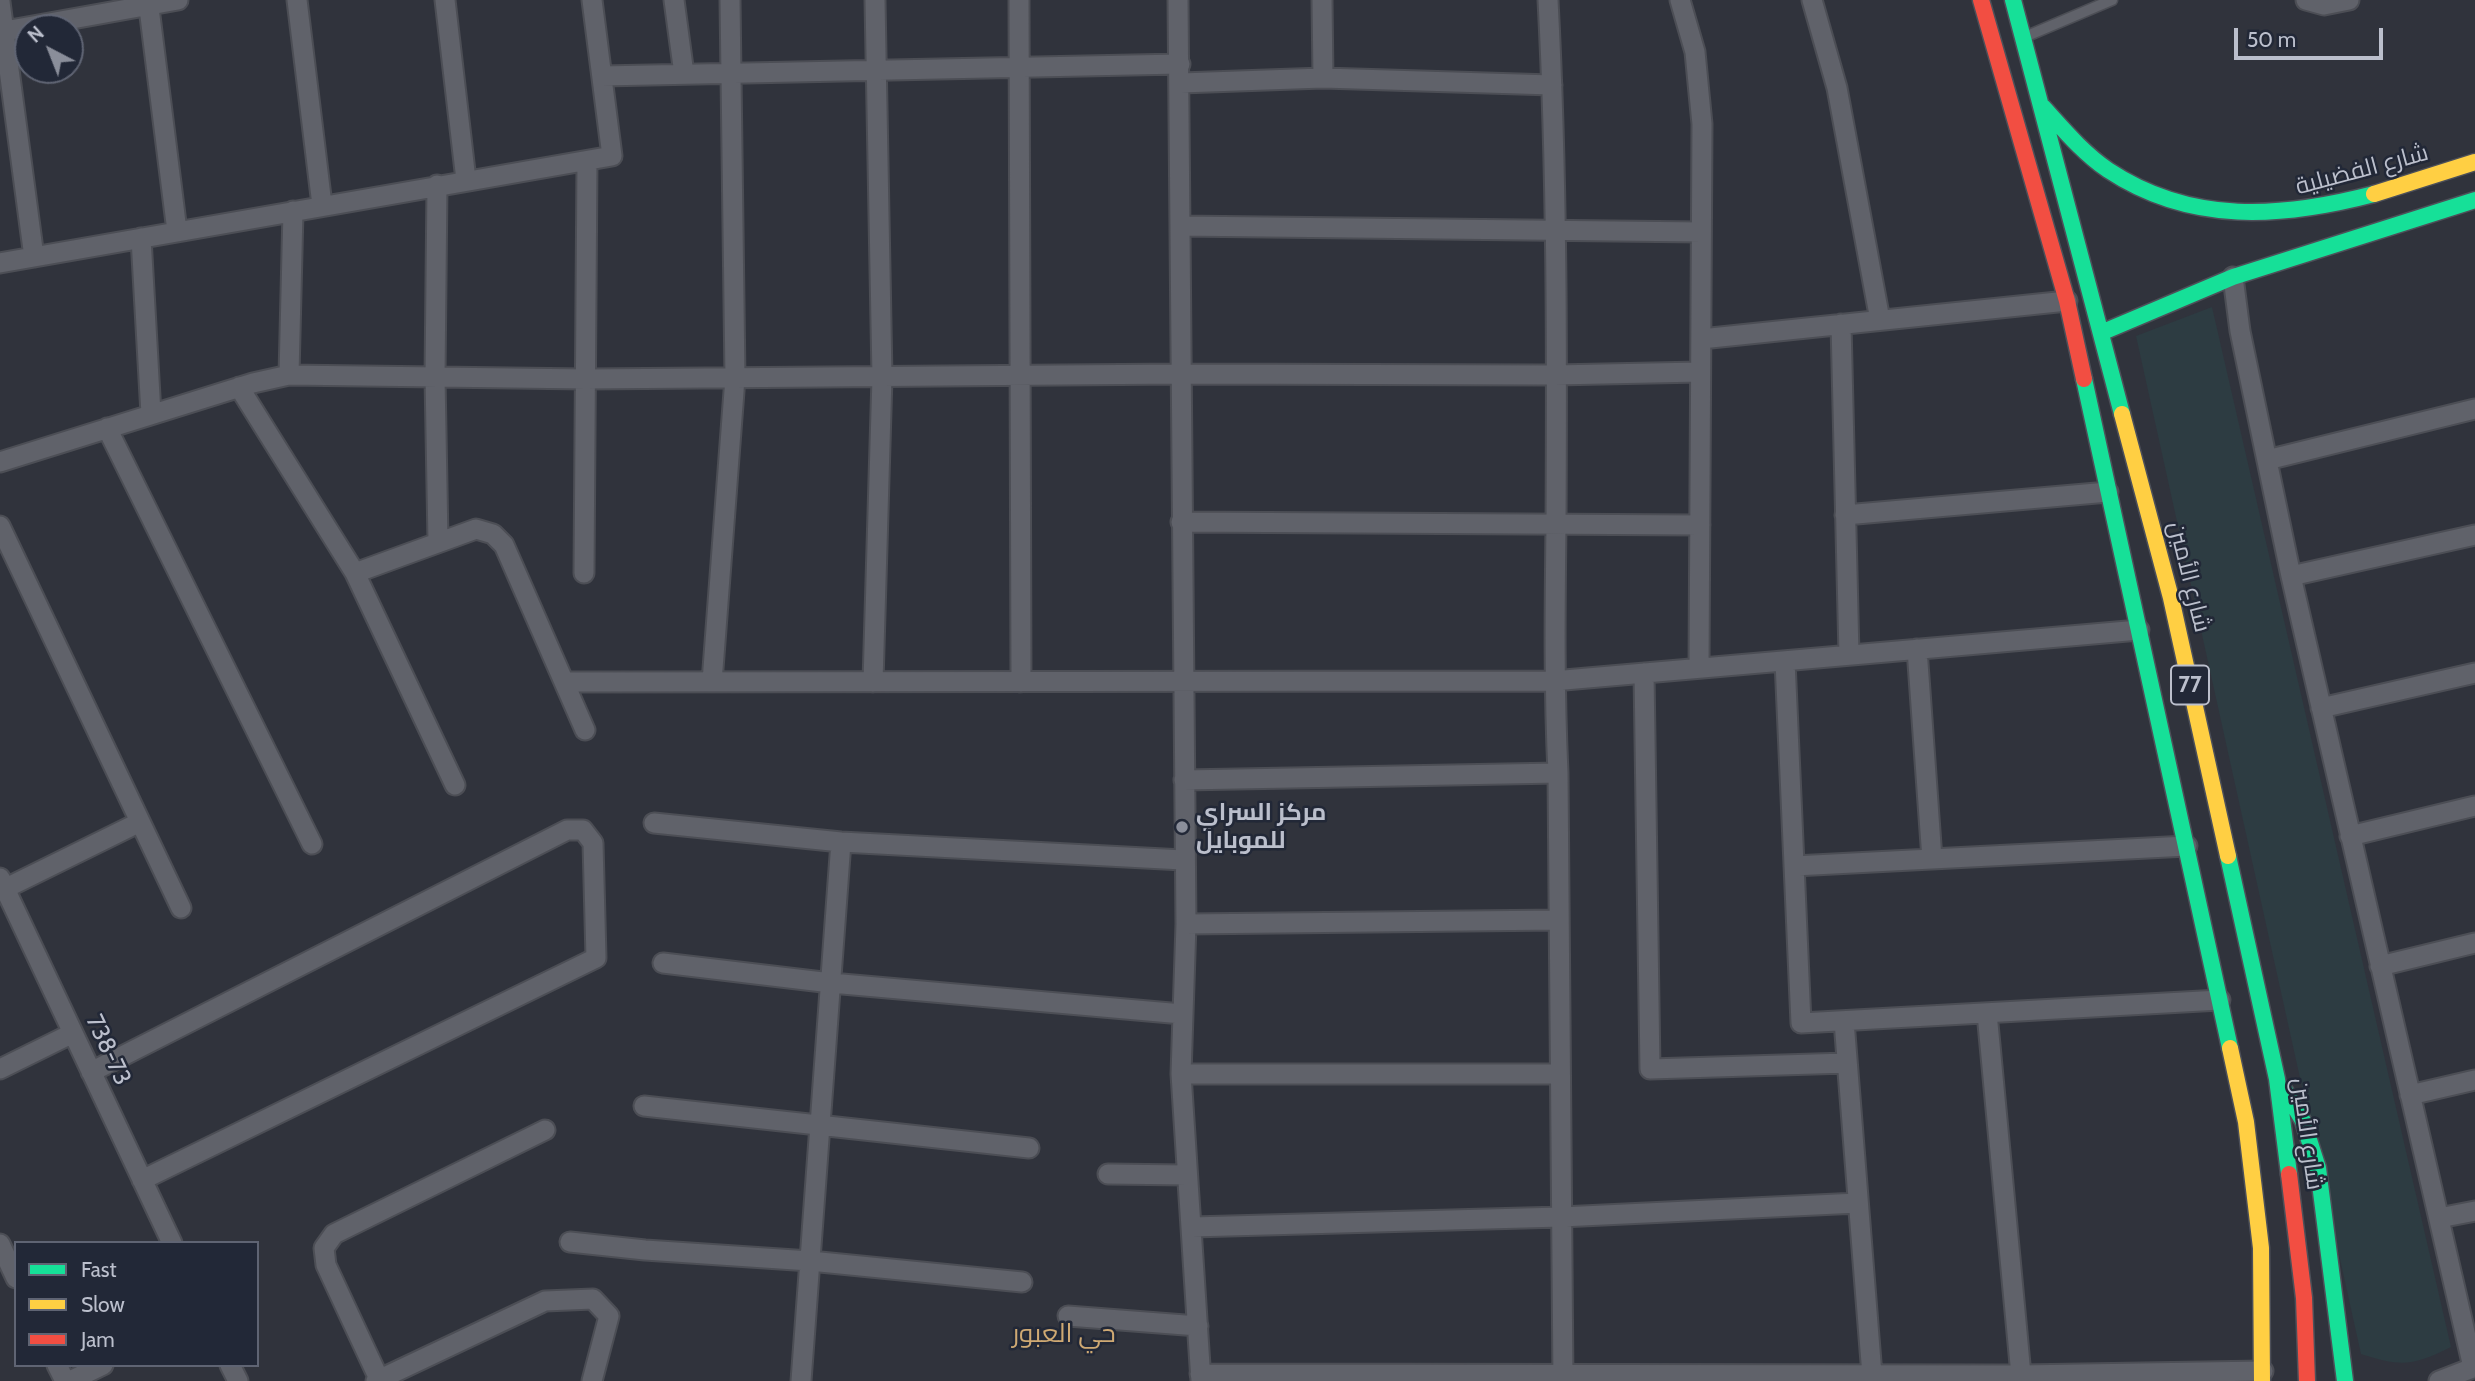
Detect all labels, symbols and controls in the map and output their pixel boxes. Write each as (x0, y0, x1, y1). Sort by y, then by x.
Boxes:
north arrow (14, 14, 84, 84)
scale bar (2237, 14, 2386, 58)
text: N (23, 21, 49, 48)
text: 50 m (2247, 27, 2296, 52)
street label: شارع الفضيلية (2293, 138, 2431, 202)
street label: شارع الأمين (2161, 519, 2217, 635)
road number: 77 (2171, 666, 2209, 705)
place label: مركز السراي للموبايل (1196, 799, 1326, 855)
marker: مركز السراي للموبايل (1174, 819, 1190, 835)
street label: 738-73 (79, 1010, 137, 1090)
street label: شارع الأمين (2285, 1076, 2329, 1192)
legend (14, 1241, 259, 1367)
text: Fast (81, 1257, 117, 1282)
text: Slow (81, 1292, 125, 1317)
district label: حي العبور (1012, 1318, 1116, 1350)
text: Jam (81, 1327, 115, 1352)

